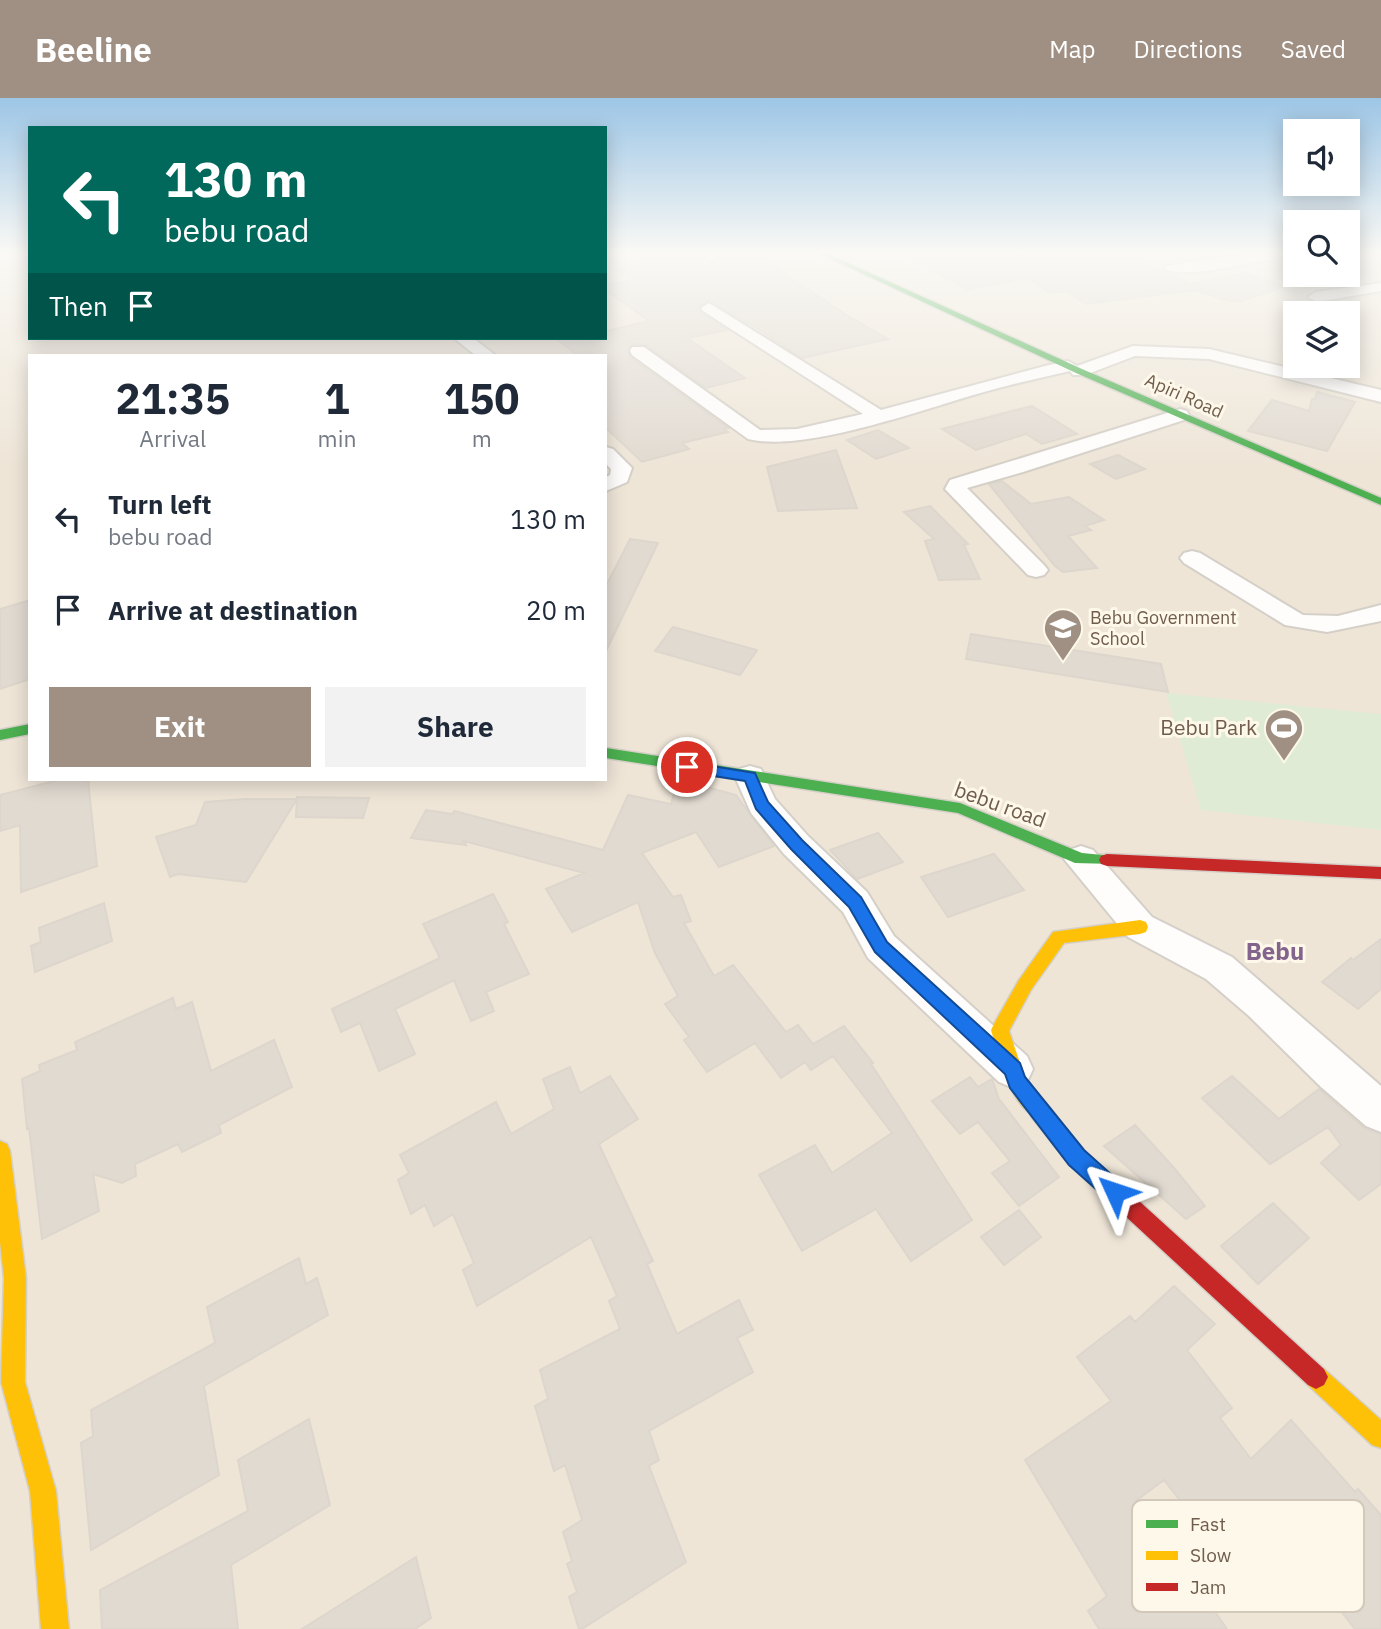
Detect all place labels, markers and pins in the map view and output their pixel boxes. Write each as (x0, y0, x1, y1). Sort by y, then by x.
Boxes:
place label: Bebu Government School (1090, 606, 1237, 650)
school or university icon: Bebu Government School (1042, 607, 1084, 662)
sports icon: Bebu Park (1263, 707, 1305, 762)
place label: Bebu Park (1160, 713, 1257, 741)
pin (657, 737, 717, 797)

